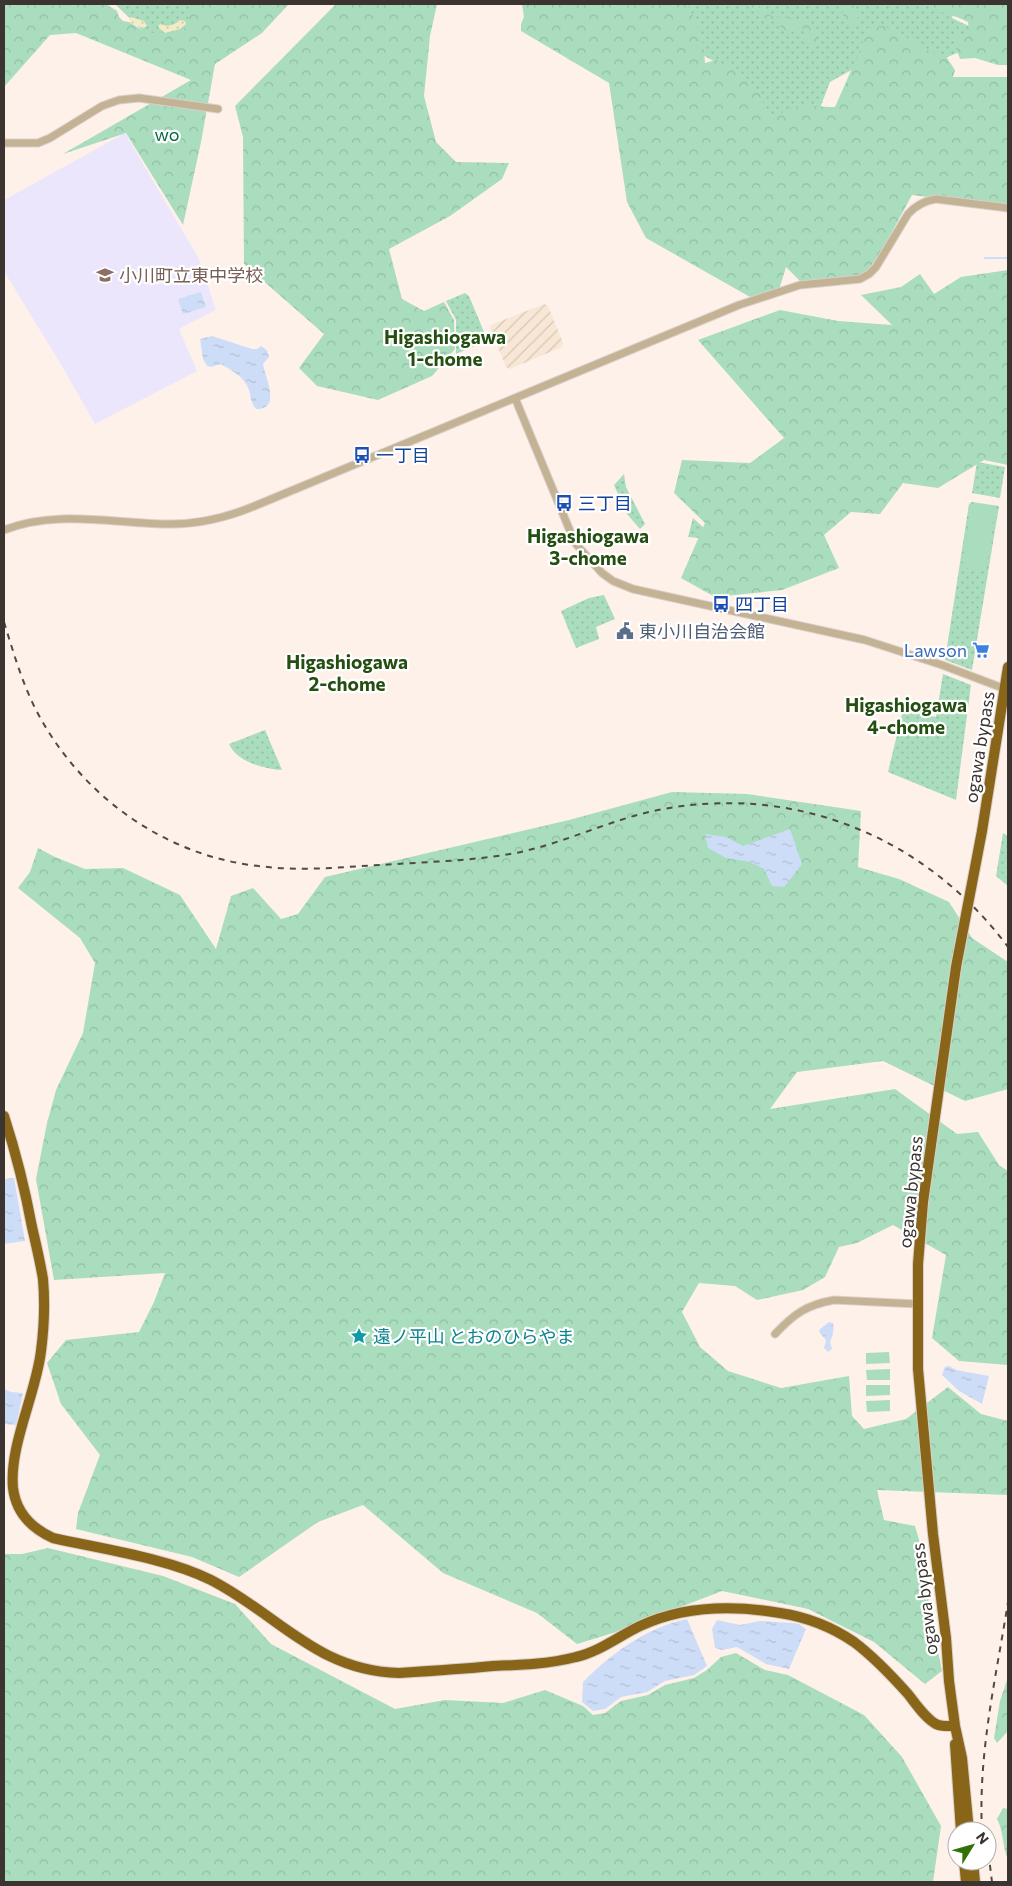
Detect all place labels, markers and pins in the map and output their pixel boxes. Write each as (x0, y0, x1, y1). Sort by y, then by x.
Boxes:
place label: 小川町立東中学校 (119, 264, 263, 286)
school or university icon: 小川町立東中学校 (95, 265, 115, 285)
place label: 一丁目 (376, 444, 430, 466)
bus stop icon: 一丁目 (352, 445, 372, 465)
place label: 三丁目 (578, 492, 632, 514)
bus stop icon: 三丁目 (554, 493, 574, 513)
place label: 四丁目 (735, 593, 789, 615)
bus stop icon: 四丁目 (711, 594, 731, 614)
place label: 東小川自治会館 (639, 620, 765, 642)
public building icon: 東小川自治会館 (615, 621, 635, 641)
place label: Lawson (904, 639, 967, 661)
supermarket icon: Lawson (971, 640, 991, 660)
place label: 遠ノ平山 とおのひらやま (373, 1325, 574, 1347)
place icon: 遠ノ平山 とおのひらやま (349, 1326, 369, 1346)

